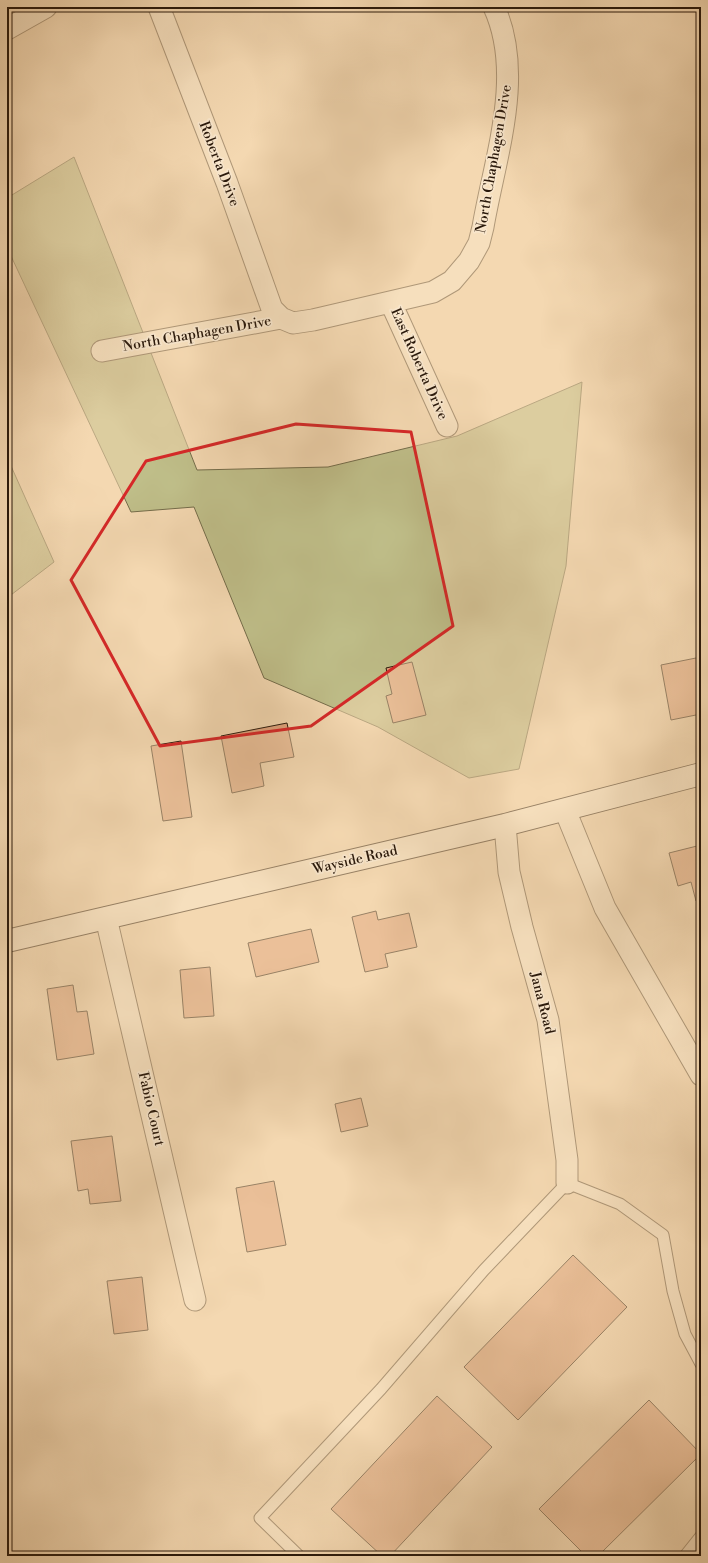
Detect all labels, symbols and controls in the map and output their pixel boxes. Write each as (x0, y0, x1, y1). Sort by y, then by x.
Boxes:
street label: North Chaphagen Drive (472, 83, 516, 235)
street label: Roberta Drive (195, 119, 243, 209)
street label: East Roberta Drive (386, 305, 452, 423)
street label: North Chaphagen Drive (121, 312, 273, 356)
street label: Wayside Road (310, 841, 399, 879)
street label: Jana Road (525, 969, 558, 1036)
street label: Fabio Court (134, 1070, 168, 1148)

